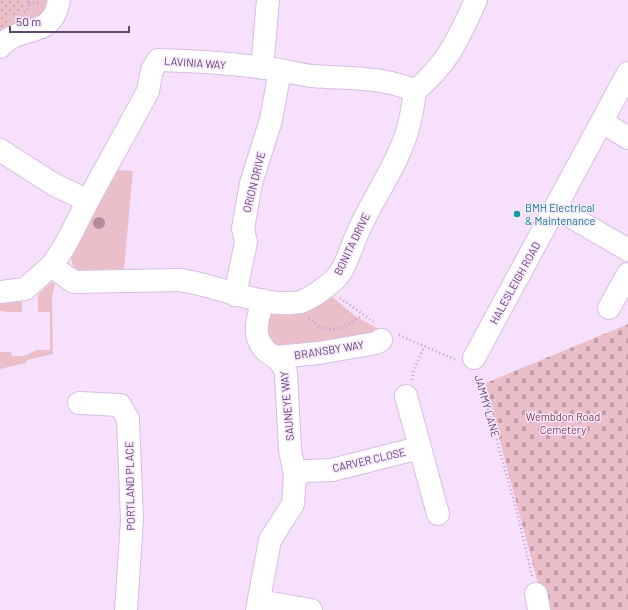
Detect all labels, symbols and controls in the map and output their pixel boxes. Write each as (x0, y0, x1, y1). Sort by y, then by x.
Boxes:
scale bar (10, 8, 129, 34)
text: 50 m (16, 14, 41, 28)
street label: LAVINIA WAY (164, 54, 226, 71)
street label: ORION DRIVE (240, 150, 267, 214)
place label: BMH Electrical & Maintenance (525, 201, 595, 227)
marker: BMH Electrical & Maintenance (512, 209, 522, 219)
street label: BONITA DRIVE (331, 210, 372, 277)
street label: HALESLEIGH ROAD (487, 239, 543, 326)
street label: BRANSBY WAY (293, 338, 365, 361)
street label: SAUNEYE WAY (277, 371, 296, 441)
street label: JAMMY LANE (472, 373, 503, 439)
park label: Wembdon Road Cemetery (526, 410, 600, 436)
street label: PORTLAND PLACE (122, 441, 137, 531)
street label: CARVER CLOSE (331, 445, 407, 474)

